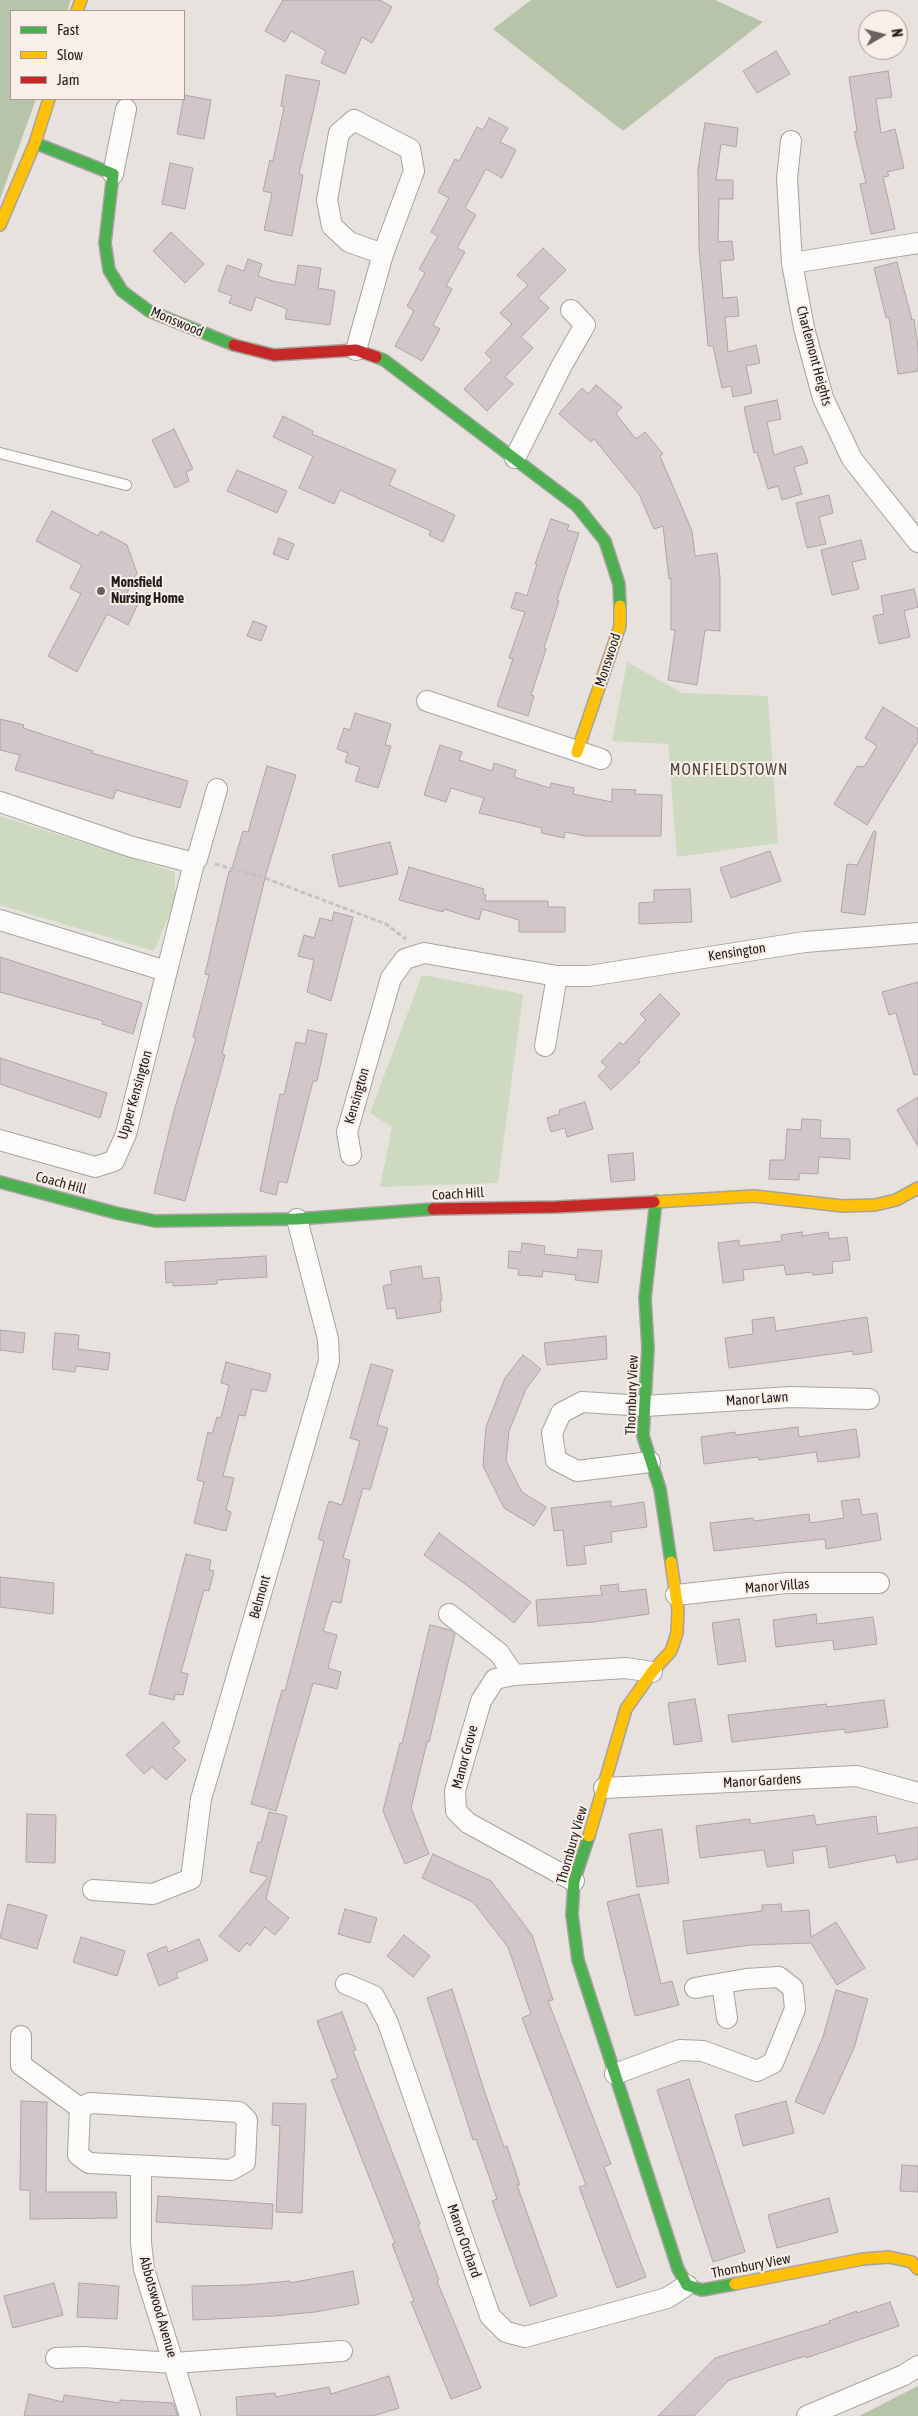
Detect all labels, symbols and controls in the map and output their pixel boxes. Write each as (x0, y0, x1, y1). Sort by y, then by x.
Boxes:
legend (10, 10, 185, 100)
north arrow (858, 10, 908, 60)
text: Fast (57, 21, 79, 38)
text: N (888, 28, 905, 38)
text: Slow (57, 46, 83, 63)
text: Jam (57, 71, 80, 88)
street label: Monswood (148, 303, 206, 341)
street label: Charlemont Heights (793, 304, 835, 408)
place label: Monsfield Nursing Home (111, 575, 184, 608)
marker: Monsfield Nursing Home (95, 585, 107, 597)
street label: Monswood (591, 631, 625, 689)
district label: MONFIELDSTOWN (668, 760, 790, 780)
street label: Kensington (707, 939, 767, 965)
street label: Upper Kensington (114, 1049, 156, 1141)
street label: Kensington (341, 1066, 373, 1126)
street label: Coach Hill (34, 1168, 88, 1198)
street label: Coach Hill (432, 1184, 484, 1204)
street label: Thornbury View (622, 1355, 642, 1435)
street label: Manor Lawn (725, 1388, 789, 1410)
street label: Belmont (246, 1573, 274, 1621)
street label: Manor Villas (744, 1575, 810, 1597)
street label: Manor Grove (448, 1723, 482, 1791)
street label: Manor Gardens (723, 1771, 801, 1791)
street label: Thornbury View (553, 1804, 591, 1886)
street label: Manor Orchard (444, 2202, 484, 2280)
street label: Thornbury View (710, 2250, 792, 2282)
street label: Abbotswood Avenue (136, 2255, 180, 2359)

